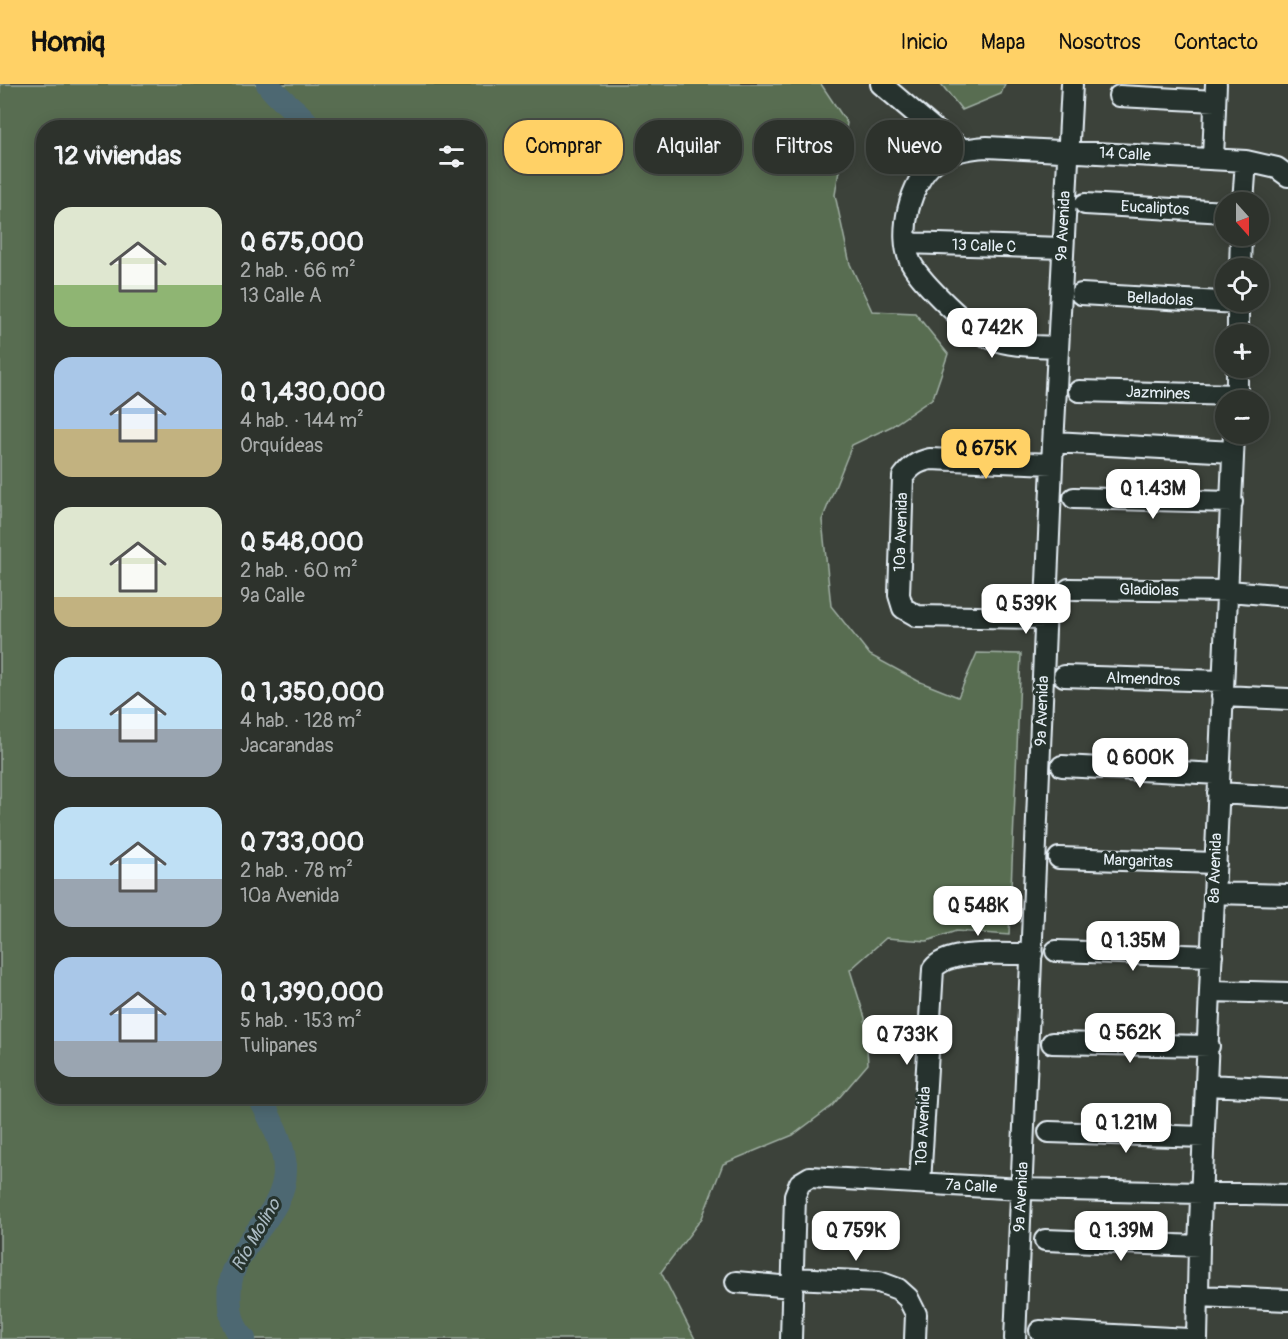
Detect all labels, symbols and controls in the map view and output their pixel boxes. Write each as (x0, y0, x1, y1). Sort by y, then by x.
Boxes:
text: Homiq (30, 25, 105, 60)
text: Inicio (901, 29, 948, 56)
text: Mapa (981, 29, 1025, 56)
text: Nosotros (1058, 29, 1141, 56)
text: Contacto (1174, 29, 1258, 56)
chip: Comprar (504, 120, 623, 174)
chip: Alquilar (635, 120, 742, 174)
chip: Filtros (754, 120, 854, 174)
chip: Nuevo (866, 120, 963, 174)
text: 12 viviendas (54, 140, 181, 172)
icon: filters (435, 140, 468, 173)
street label: 14 Calle (1099, 143, 1152, 165)
street label: 9a Avenida (1051, 190, 1075, 262)
north arrow (1215, 192, 1269, 246)
map controls (1215, 192, 1269, 444)
street label: Eucaliptos (1120, 196, 1190, 220)
text: Q 675,000 (240, 226, 364, 258)
icon: home (102, 231, 174, 303)
street label: 13 Calle C (951, 235, 1017, 257)
text: 2 hab. · 66 m² (240, 258, 356, 283)
button: locate (1215, 258, 1269, 312)
text: 13 Calle A (240, 283, 322, 308)
street label: Belladolas (1126, 287, 1194, 311)
pin: Q 742K (943, 308, 1041, 359)
text: Q 742K (961, 315, 1023, 340)
button: + (1215, 324, 1269, 378)
text: Q 1,430,000 (240, 376, 386, 408)
icon: home (102, 381, 174, 453)
street label: Jazmines (1125, 382, 1191, 404)
button: − (1215, 390, 1269, 444)
text: 4 hab. · 144 m² (240, 408, 364, 433)
pin: Q 675K (937, 429, 1035, 480)
text: Orquídeas (240, 433, 323, 458)
text: Q 675K (955, 436, 1017, 461)
pin: Q 1.43M (1098, 469, 1208, 520)
text: Q 1.43M (1120, 476, 1186, 501)
street label: 10a Avenida (890, 492, 912, 572)
text: Q 548,000 (240, 526, 364, 558)
icon: home (102, 531, 174, 603)
text: 2 hab. · 60 m² (240, 558, 358, 583)
street label: Gladiolas (1119, 579, 1179, 601)
text: 9a Calle (240, 583, 305, 608)
pin: Q 539K (977, 584, 1075, 635)
text: Q 539K (996, 591, 1056, 616)
street label: Almendros (1106, 668, 1180, 690)
street label: 9a Avenida (1031, 675, 1053, 747)
text: Q 1,350,000 (240, 676, 385, 708)
icon: home (102, 681, 174, 753)
text: 4 hab. · 128 m² (240, 708, 362, 733)
text: Jacarandas (240, 733, 334, 758)
pin: Q 600K (1091, 738, 1189, 789)
text: Q 600K (1106, 745, 1174, 770)
text: Q 733,000 (240, 826, 364, 858)
icon: home (102, 831, 174, 903)
street label: 8a Avenida (1204, 832, 1226, 904)
street label: Margaritas (1103, 850, 1173, 872)
text: 2 hab. · 78 m² (240, 858, 353, 883)
text: 10a Avenida (240, 883, 339, 908)
pin: Q 548K (929, 886, 1027, 937)
text: Q 548K (947, 893, 1009, 918)
pin: Q 1.35M (1078, 921, 1188, 972)
text: Q 1.35M (1100, 928, 1166, 953)
text: Q 1,390,000 (240, 976, 384, 1008)
icon: home (102, 981, 174, 1053)
text: 5 hab. · 153 m² (240, 1008, 362, 1033)
pin: Q 562K (1081, 1013, 1179, 1064)
pin: Q 733K (858, 1015, 956, 1066)
text: Q 562K (1099, 1020, 1161, 1045)
text: Q 733K (876, 1022, 938, 1047)
text: Tulipanes (240, 1033, 317, 1058)
street label: 10a Avenida (911, 1086, 935, 1166)
pin: Q 1.21M (1071, 1103, 1181, 1154)
text: Q 1.21M (1095, 1110, 1157, 1135)
street label: 9a Avenida (1009, 1161, 1033, 1233)
street label: 7a Calle (944, 1175, 998, 1197)
water label: Río Molino (226, 1194, 286, 1275)
pin: Q 759K (807, 1211, 905, 1262)
pin: Q 1.39M (1066, 1211, 1176, 1262)
text: Q 759K (826, 1218, 886, 1243)
text: Q 1.39M (1089, 1218, 1153, 1243)

